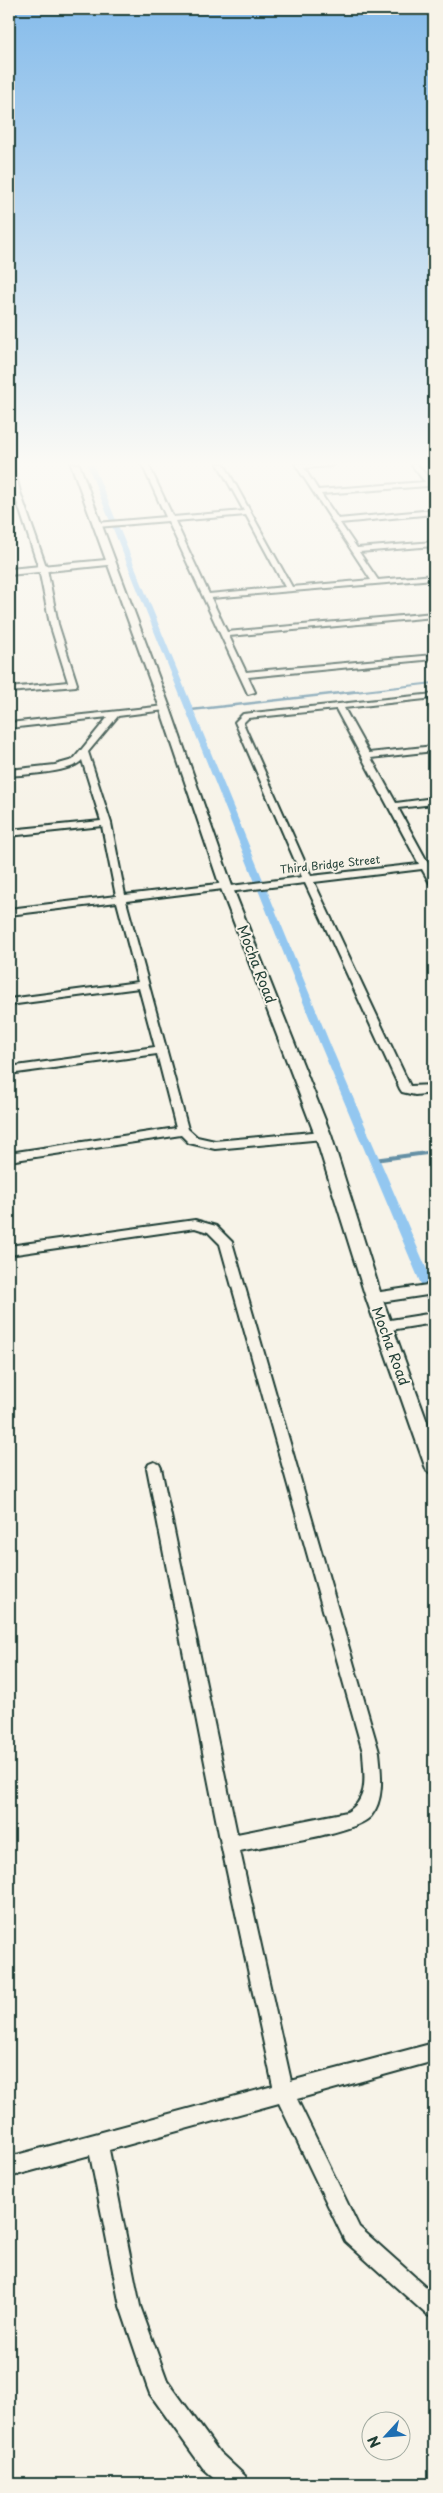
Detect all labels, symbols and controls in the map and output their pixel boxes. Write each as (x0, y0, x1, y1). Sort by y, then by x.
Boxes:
street label: Third Bridge Street (279, 850, 381, 878)
street label: Mocha Road (232, 922, 282, 1006)
street label: Mocha Road (367, 1304, 415, 1388)
north arrow (360, 2410, 410, 2460)
text: N (362, 2432, 386, 2452)

